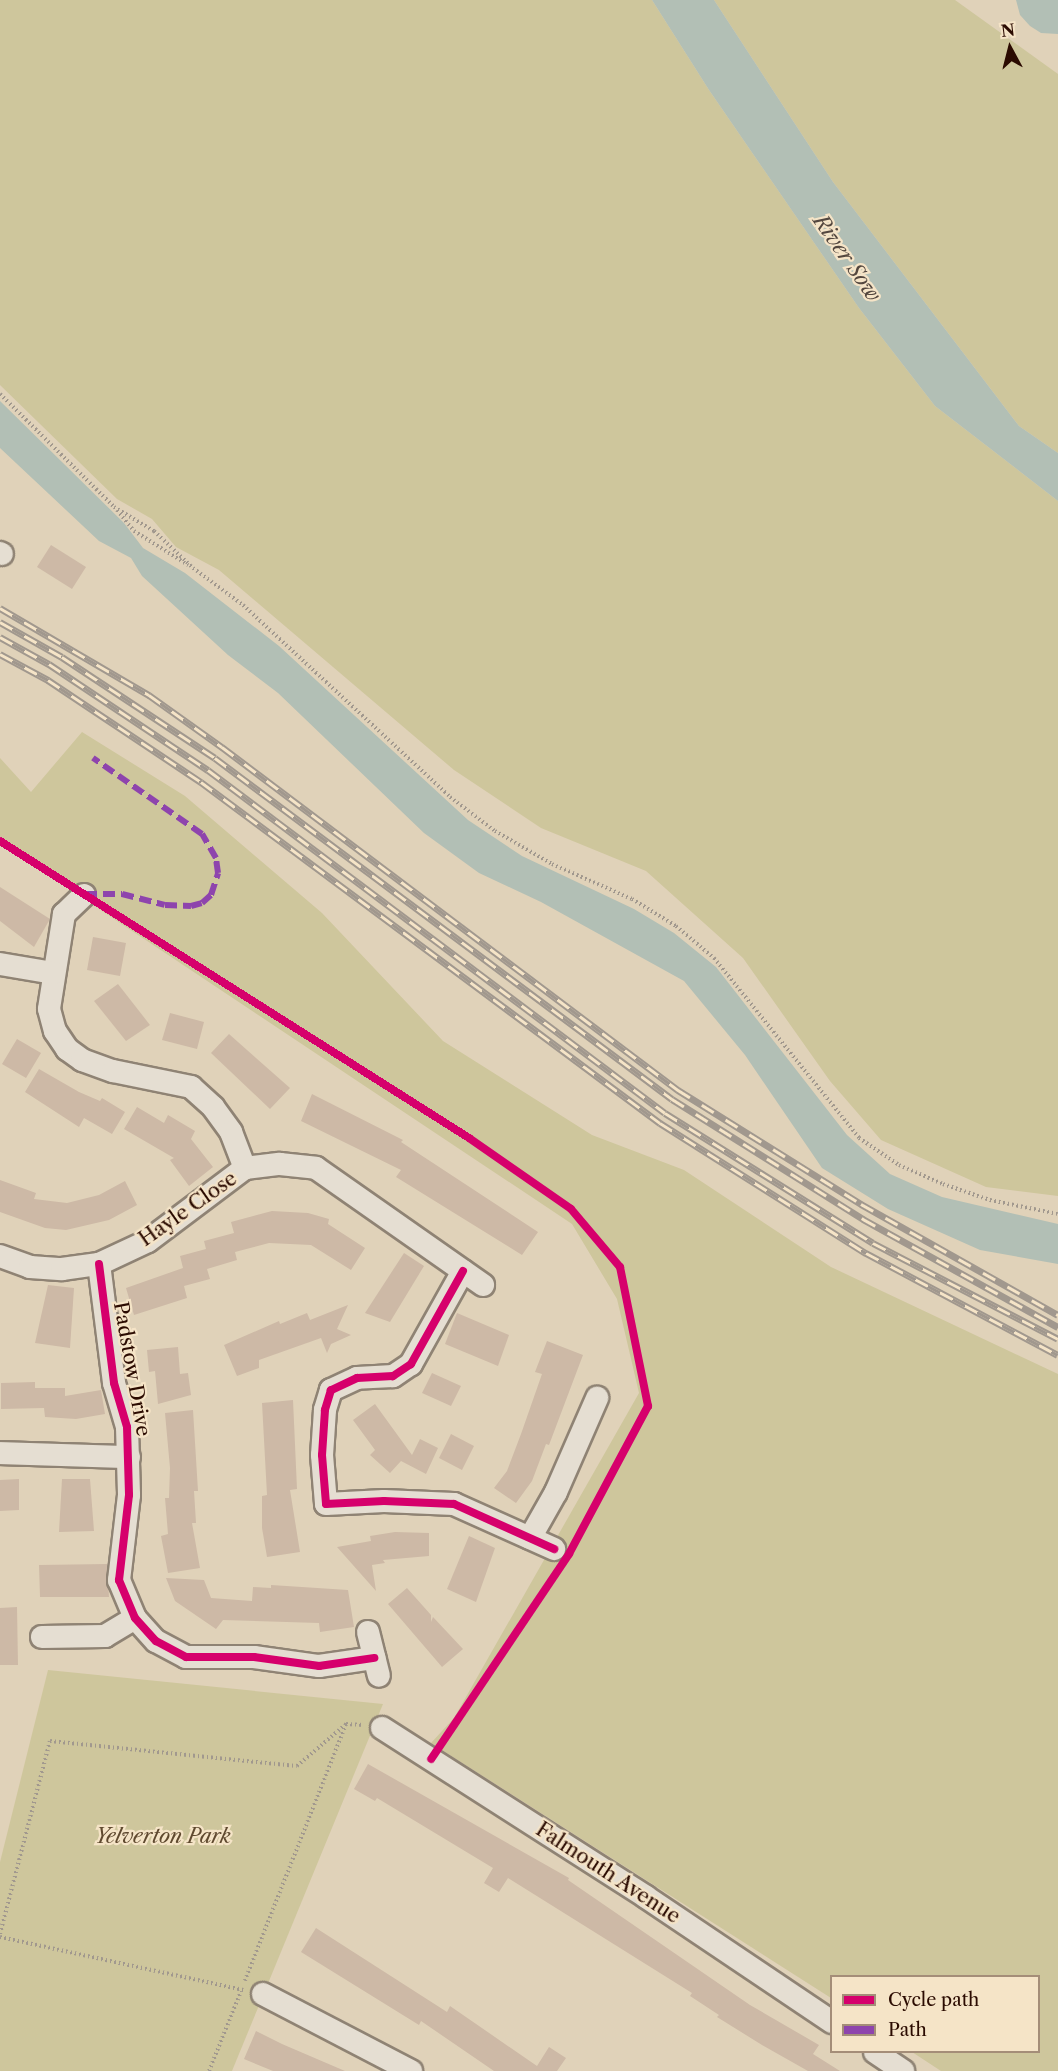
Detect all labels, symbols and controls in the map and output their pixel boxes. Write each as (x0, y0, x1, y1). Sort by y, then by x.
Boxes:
north arrow (980, 18, 1040, 78)
text: N (1000, 19, 1016, 41)
water label: River Sow (808, 209, 886, 307)
street label: Hayle Close (134, 1166, 242, 1252)
street label: Padstow Drive (108, 1300, 156, 1438)
street label: Falmouth Avenue (531, 1817, 685, 1929)
park label: Yelverton Park (95, 1824, 231, 1848)
legend (830, 1975, 1040, 2053)
text: Cycle path (888, 1989, 979, 2011)
text: Path (888, 2019, 927, 2041)

